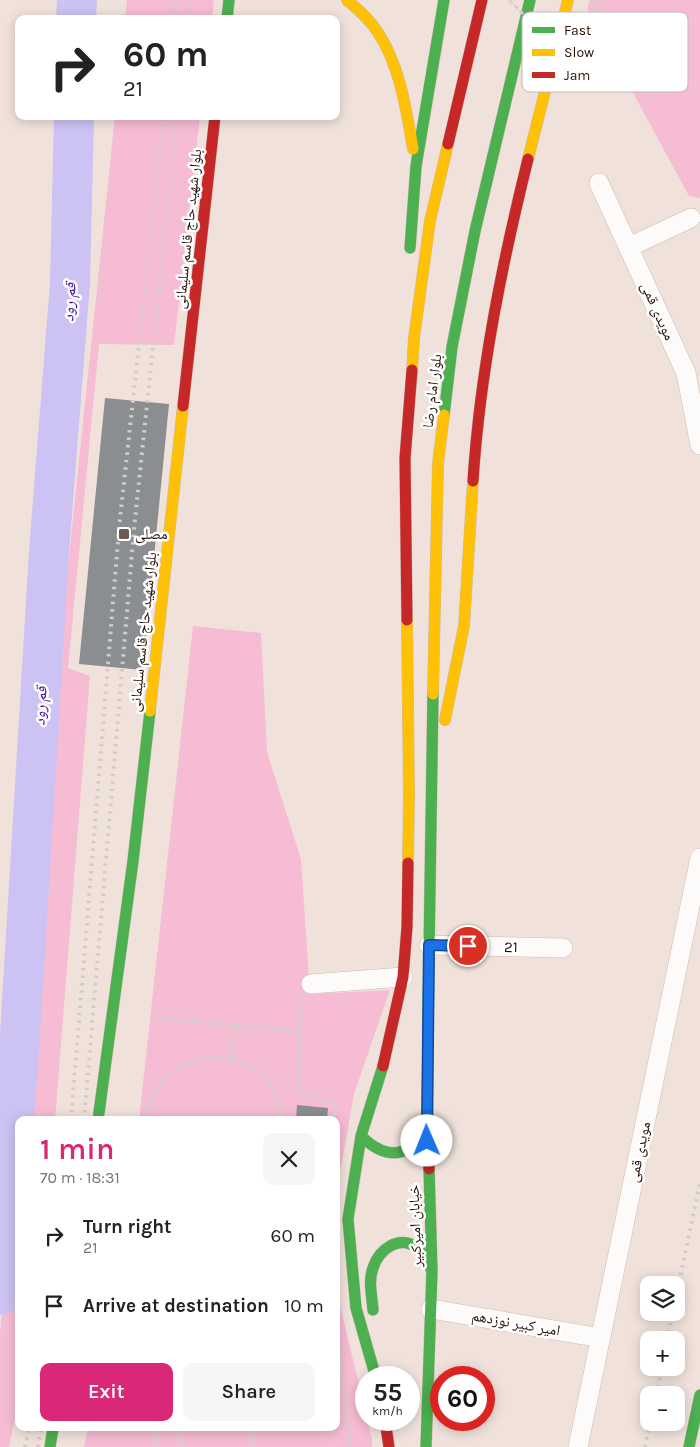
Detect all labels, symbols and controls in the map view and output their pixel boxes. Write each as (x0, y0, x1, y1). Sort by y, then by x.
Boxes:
legend (522, 12, 688, 92)
text: Fast (564, 22, 591, 39)
text: 60 m (123, 34, 208, 75)
icon: right (40, 35, 105, 100)
text: Slow (564, 44, 594, 61)
text: Jam (564, 67, 590, 84)
text: 21 (123, 76, 143, 102)
street label: بلوار شهید حاج قاسم سلیمانی (171, 148, 206, 310)
street label: مویدی قمی (636, 279, 679, 343)
water label: قم رود (58, 280, 81, 322)
street label: بلوار امام رضا (419, 353, 446, 429)
place label: مصلی (135, 525, 168, 544)
marker: مصلی (117, 527, 131, 541)
street label: بلوار شهید حاج قاسم سلیمانی (126, 551, 161, 713)
water label: قم رود (29, 684, 52, 726)
pin (447, 925, 489, 967)
icon: arrive (454, 932, 482, 960)
street label: 21 (504, 938, 518, 956)
position arrow (400, 1114, 452, 1166)
street label: مویدی قمی (624, 1120, 655, 1184)
text: 1 min (40, 1131, 114, 1167)
button: close (263, 1133, 315, 1185)
text: 70 m · 18:31 (40, 1168, 120, 1187)
street label: خیابان امیرکبیر (405, 1184, 426, 1269)
text: Turn right (83, 1216, 172, 1238)
icon: right (40, 1222, 68, 1250)
text: 60 m (271, 1225, 315, 1247)
text: 21 (83, 1238, 98, 1257)
map controls (640, 1276, 685, 1431)
button: layers (640, 1276, 685, 1321)
icon: arrive (40, 1292, 68, 1320)
text: Arrive at destination (83, 1295, 269, 1317)
text: 10 m (284, 1295, 324, 1317)
street label: امیر کبیر نوزدهم (470, 1306, 562, 1341)
button: + (640, 1331, 685, 1376)
button: Exit (40, 1363, 173, 1421)
button: Share (183, 1363, 315, 1421)
speed limit sign: 60 (430, 1366, 495, 1431)
text: 55 (373, 1378, 402, 1407)
button: − (640, 1386, 685, 1431)
text: km/h (372, 1404, 403, 1418)

